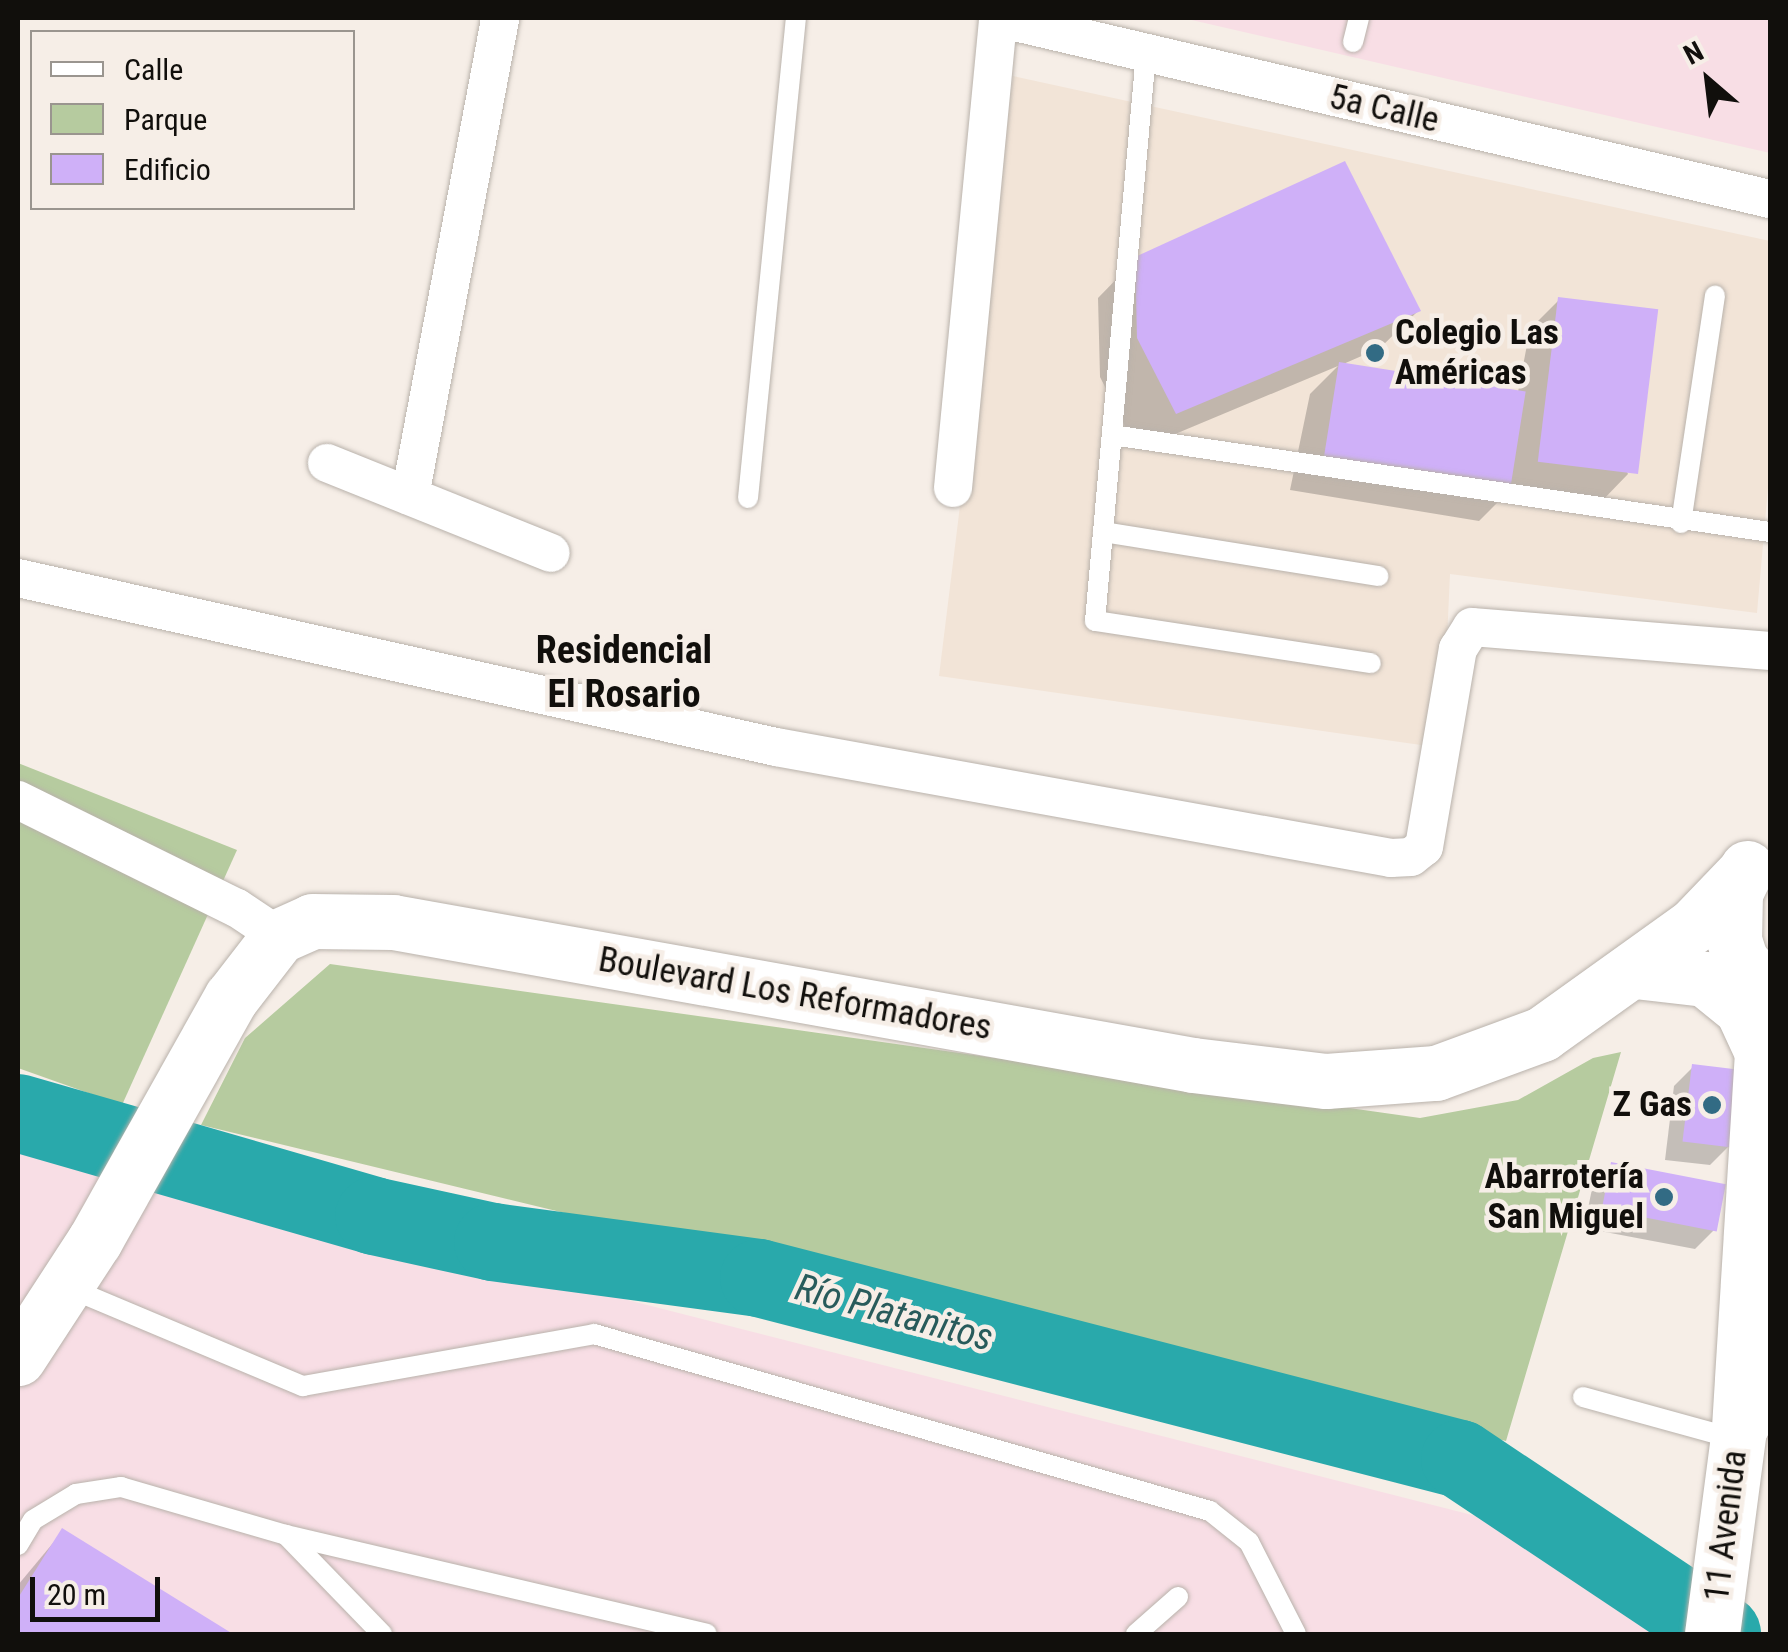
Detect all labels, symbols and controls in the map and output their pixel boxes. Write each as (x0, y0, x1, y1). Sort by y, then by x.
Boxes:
legend (30, 30, 355, 210)
north arrow (1658, 30, 1758, 130)
text: N (1678, 34, 1709, 72)
text: Calle (124, 52, 183, 87)
street label: 5a Calle (1325, 76, 1443, 142)
text: Parque (124, 102, 207, 137)
text: Edificio (124, 152, 211, 187)
place label: Colegio Las Américas (1395, 312, 1559, 394)
marker: Colegio Las Américas (1364, 342, 1386, 364)
district label: Residencial El Rosario (536, 628, 712, 718)
street label: Boulevard Los Reformadores (595, 939, 995, 1049)
place label: Z Gas (1612, 1084, 1692, 1126)
marker: Z Gas (1701, 1094, 1723, 1116)
place label: Abarrotería San Miguel (1485, 1156, 1644, 1238)
marker: Abarrotería San Miguel (1653, 1186, 1675, 1208)
water label: Río Platanitos (790, 1265, 998, 1361)
street label: 11 Avenida (1696, 1448, 1756, 1604)
scale bar (35, 1557, 165, 1619)
text: 20 m (47, 1577, 106, 1612)

